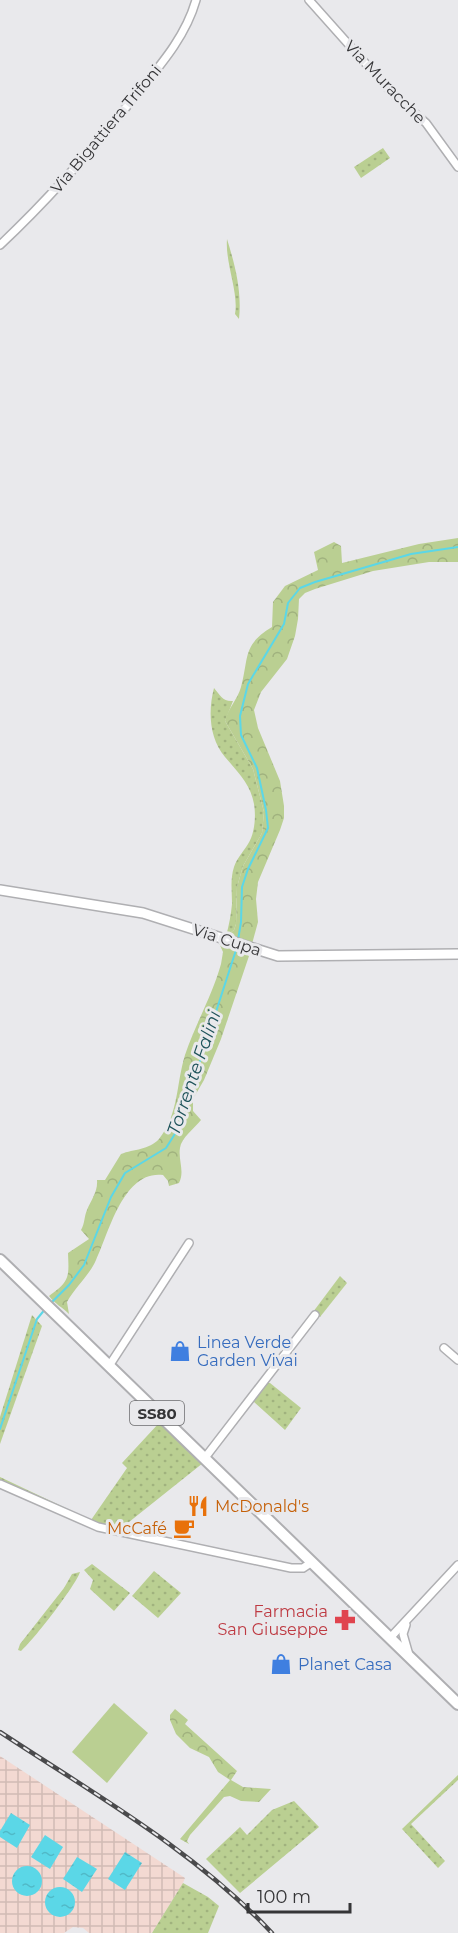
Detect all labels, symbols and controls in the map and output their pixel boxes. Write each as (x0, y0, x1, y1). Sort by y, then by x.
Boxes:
street label: Via Muracche (341, 36, 429, 128)
street label: Via Bigattiera Trifoni (47, 61, 165, 197)
street label: Via Cupa (190, 920, 264, 960)
water label: Torrente Falini (162, 1008, 226, 1138)
place label: Linea Verde Garden Vivai (197, 1333, 298, 1370)
shop icon: Linea Verde Garden Vivai (168, 1339, 192, 1363)
road number: SS80 (130, 1401, 184, 1425)
restaurant icon: McDonald's (186, 1494, 210, 1518)
place label: McDonald's (215, 1497, 309, 1516)
cafe icon: McCafé (172, 1516, 196, 1540)
place label: McCafé (107, 1519, 167, 1538)
place label: Farmacia San Giuseppe (217, 1602, 328, 1639)
pharmacy icon: Farmacia San Giuseppe (333, 1608, 357, 1632)
shop icon: Planet Casa (269, 1652, 293, 1676)
place label: Planet Casa (298, 1655, 392, 1674)
scale bar (248, 1876, 350, 1914)
text: 100 m (257, 1886, 311, 1908)

